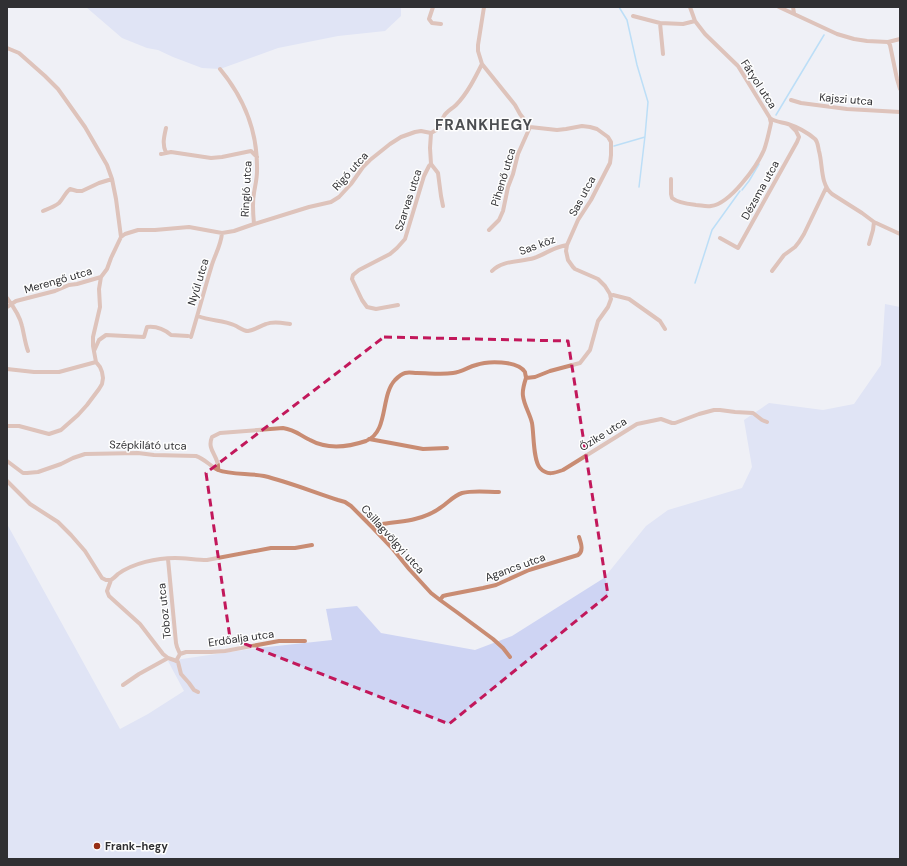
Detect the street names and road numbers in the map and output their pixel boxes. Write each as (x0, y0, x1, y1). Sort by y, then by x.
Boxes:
street label: Fátyol utca (738, 57, 780, 111)
street label: Kajszi utca (819, 90, 873, 108)
street label: Pihenő utca (488, 146, 518, 208)
street label: Rigó utca (329, 149, 371, 193)
street label: Dézsma utca (738, 158, 782, 222)
street label: Ringló utca (238, 161, 254, 217)
street label: Szarvas utca (391, 167, 425, 233)
street label: Sas utca (566, 173, 598, 219)
street label: Sas köz (517, 232, 557, 258)
street label: Nyúl utca (184, 257, 212, 307)
street label: Merengő utca (22, 264, 94, 296)
street label: Őzike utca (577, 414, 629, 454)
street label: Szépkilátó utca (109, 437, 187, 453)
street label: Csillagvölgyi utca (358, 502, 428, 576)
street label: Agancs utca (483, 550, 547, 584)
street label: Toboz utca (154, 583, 174, 639)
street label: Erdőalja utca (207, 626, 275, 650)

